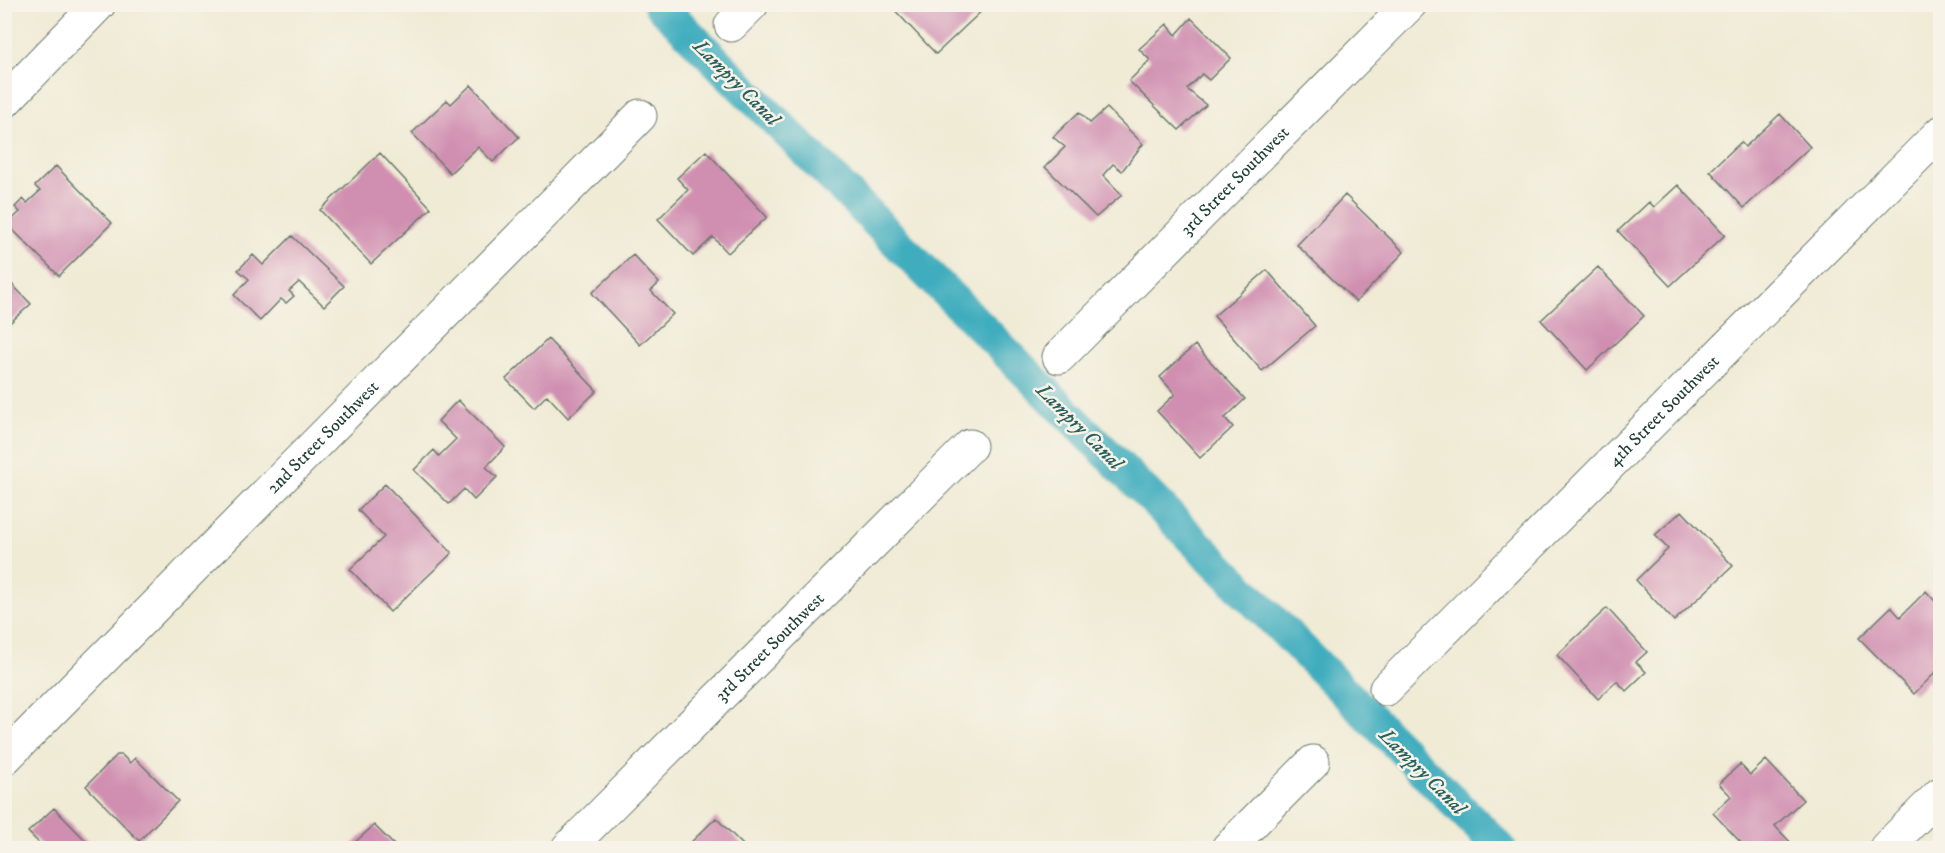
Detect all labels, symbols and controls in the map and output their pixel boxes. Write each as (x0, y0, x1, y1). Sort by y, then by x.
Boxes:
water label: Lampry Canal (687, 34, 786, 133)
street label: 3rd Street Southwest (1176, 122, 1295, 240)
street label: 4th Street Southwest (1604, 351, 1725, 472)
street label: 2nd Street Southwest (263, 376, 384, 499)
water label: Lampry Canal (1030, 378, 1129, 477)
street label: 3rd Street Southwest (711, 588, 830, 706)
water label: Lampry Canal (1373, 723, 1472, 822)

